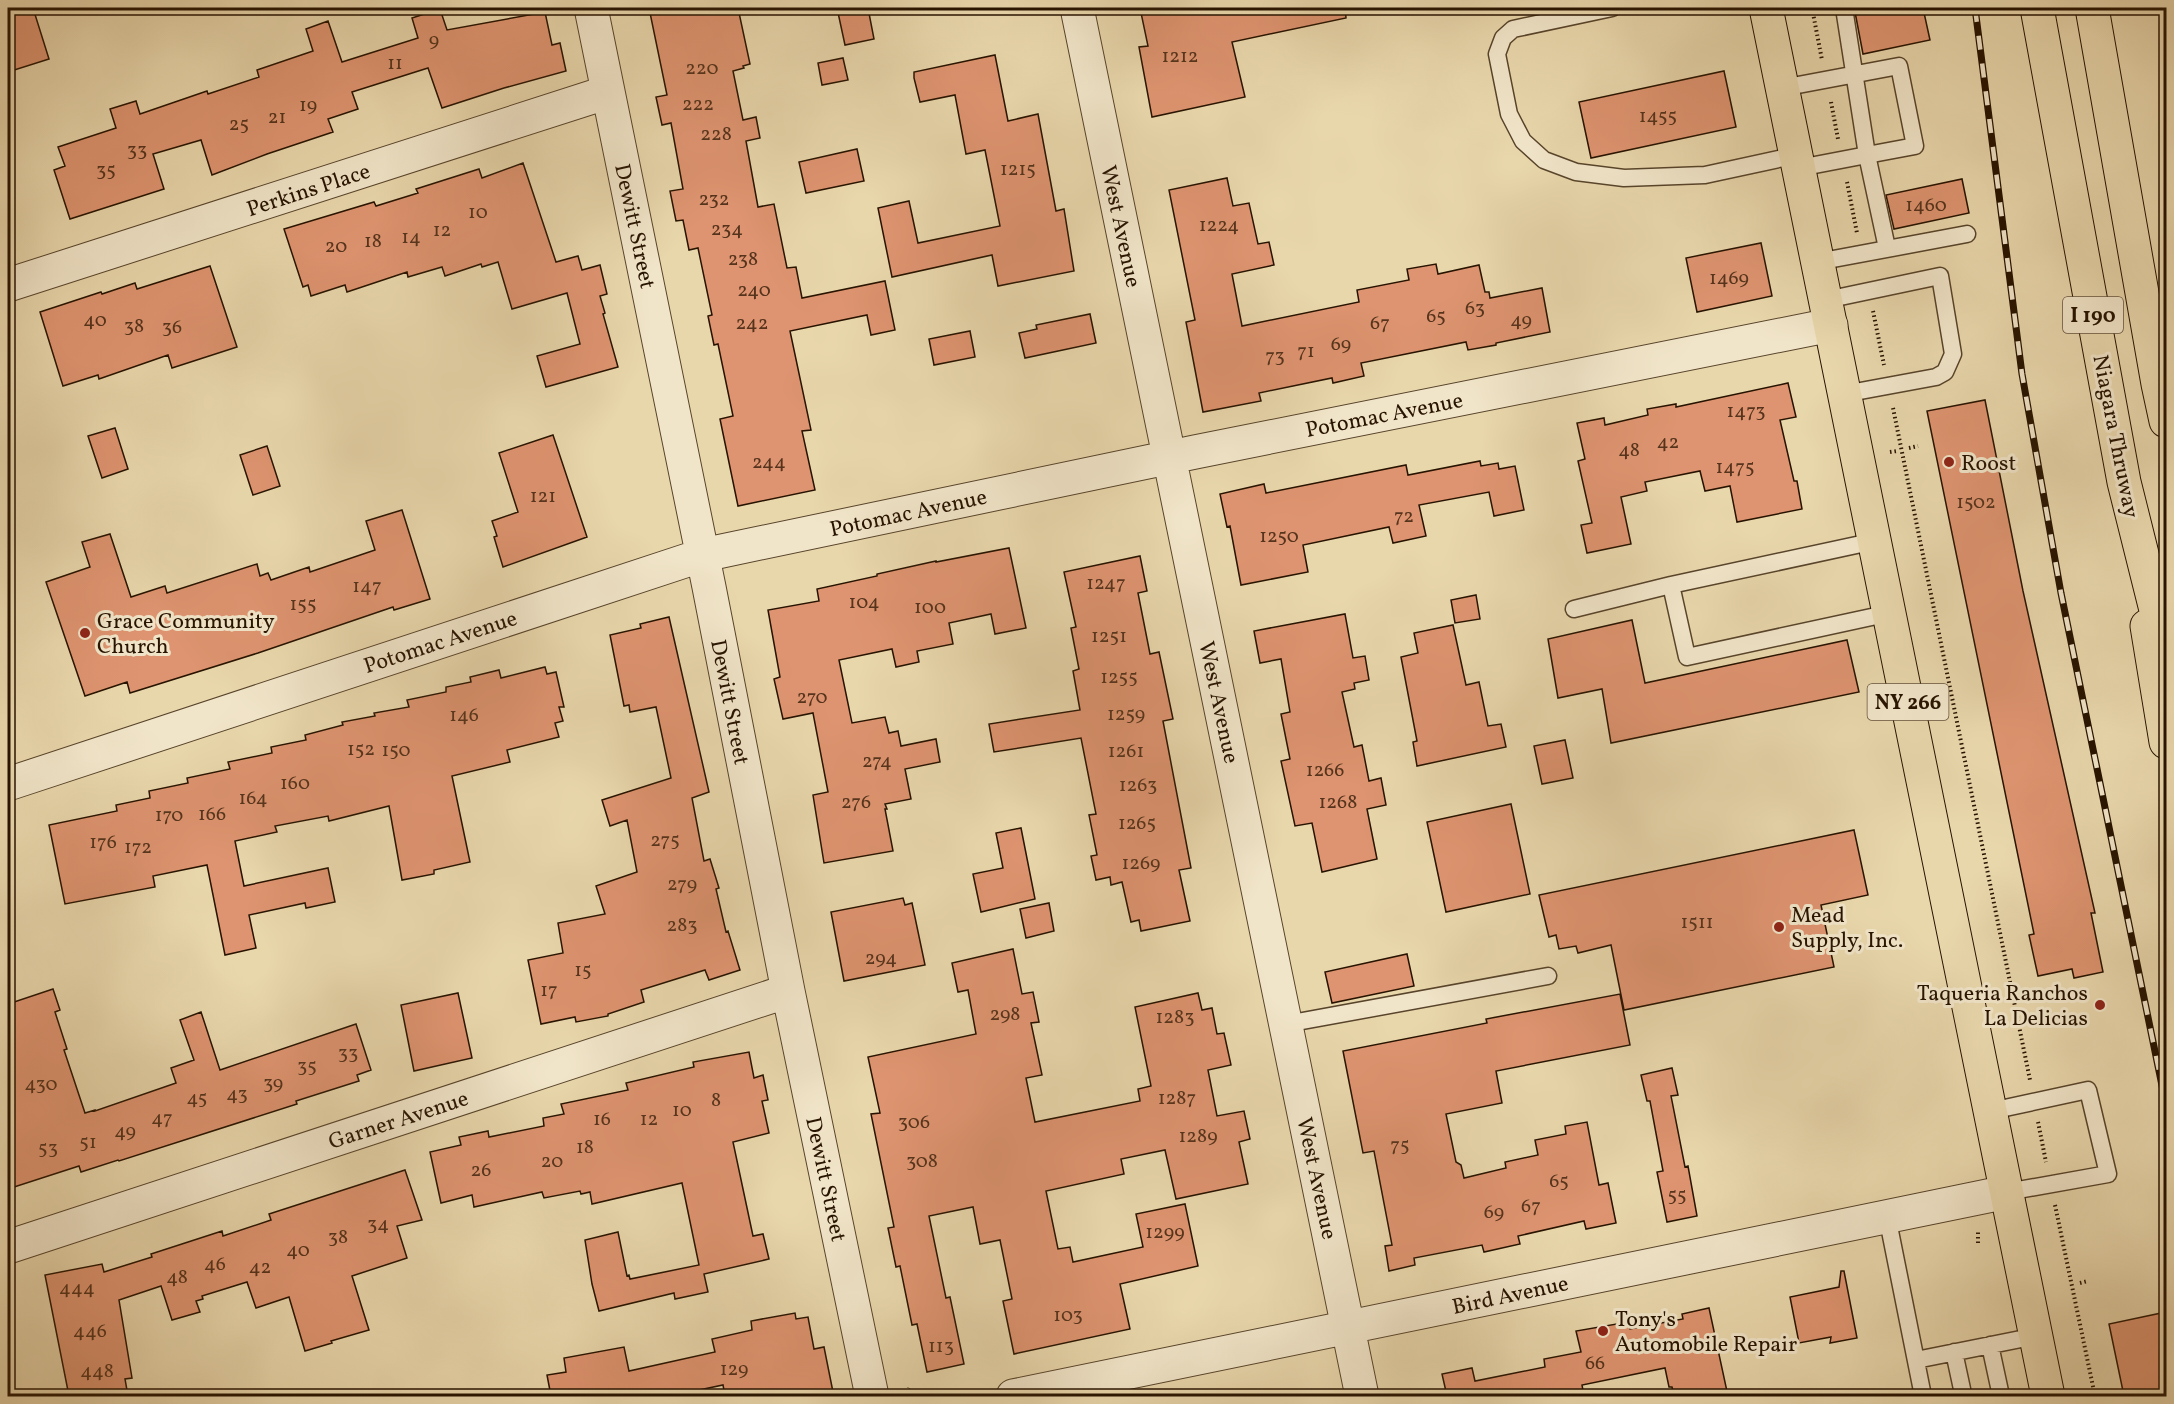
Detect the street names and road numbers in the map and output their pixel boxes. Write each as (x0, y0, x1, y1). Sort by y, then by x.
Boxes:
street label: Perkins Place (243, 157, 374, 226)
street label: Dewitt Street (605, 161, 662, 292)
street label: West Avenue (1091, 163, 1148, 291)
road number: I 190 (2063, 297, 2123, 333)
street label: Niagara Thruway (2084, 352, 2146, 521)
street label: Potomac Avenue (1303, 386, 1466, 447)
street label: Potomac Avenue (827, 483, 990, 546)
street label: Potomac Avenue (360, 604, 522, 683)
street label: Dewitt Street (701, 637, 756, 768)
street label: West Avenue (1189, 639, 1246, 767)
road number: NY 266 (1868, 684, 1948, 720)
street label: Garner Avenue (325, 1084, 473, 1159)
street label: Dewitt Street (796, 1114, 853, 1245)
street label: West Avenue (1287, 1115, 1344, 1243)
street label: Bird Avenue (1449, 1269, 1572, 1324)

